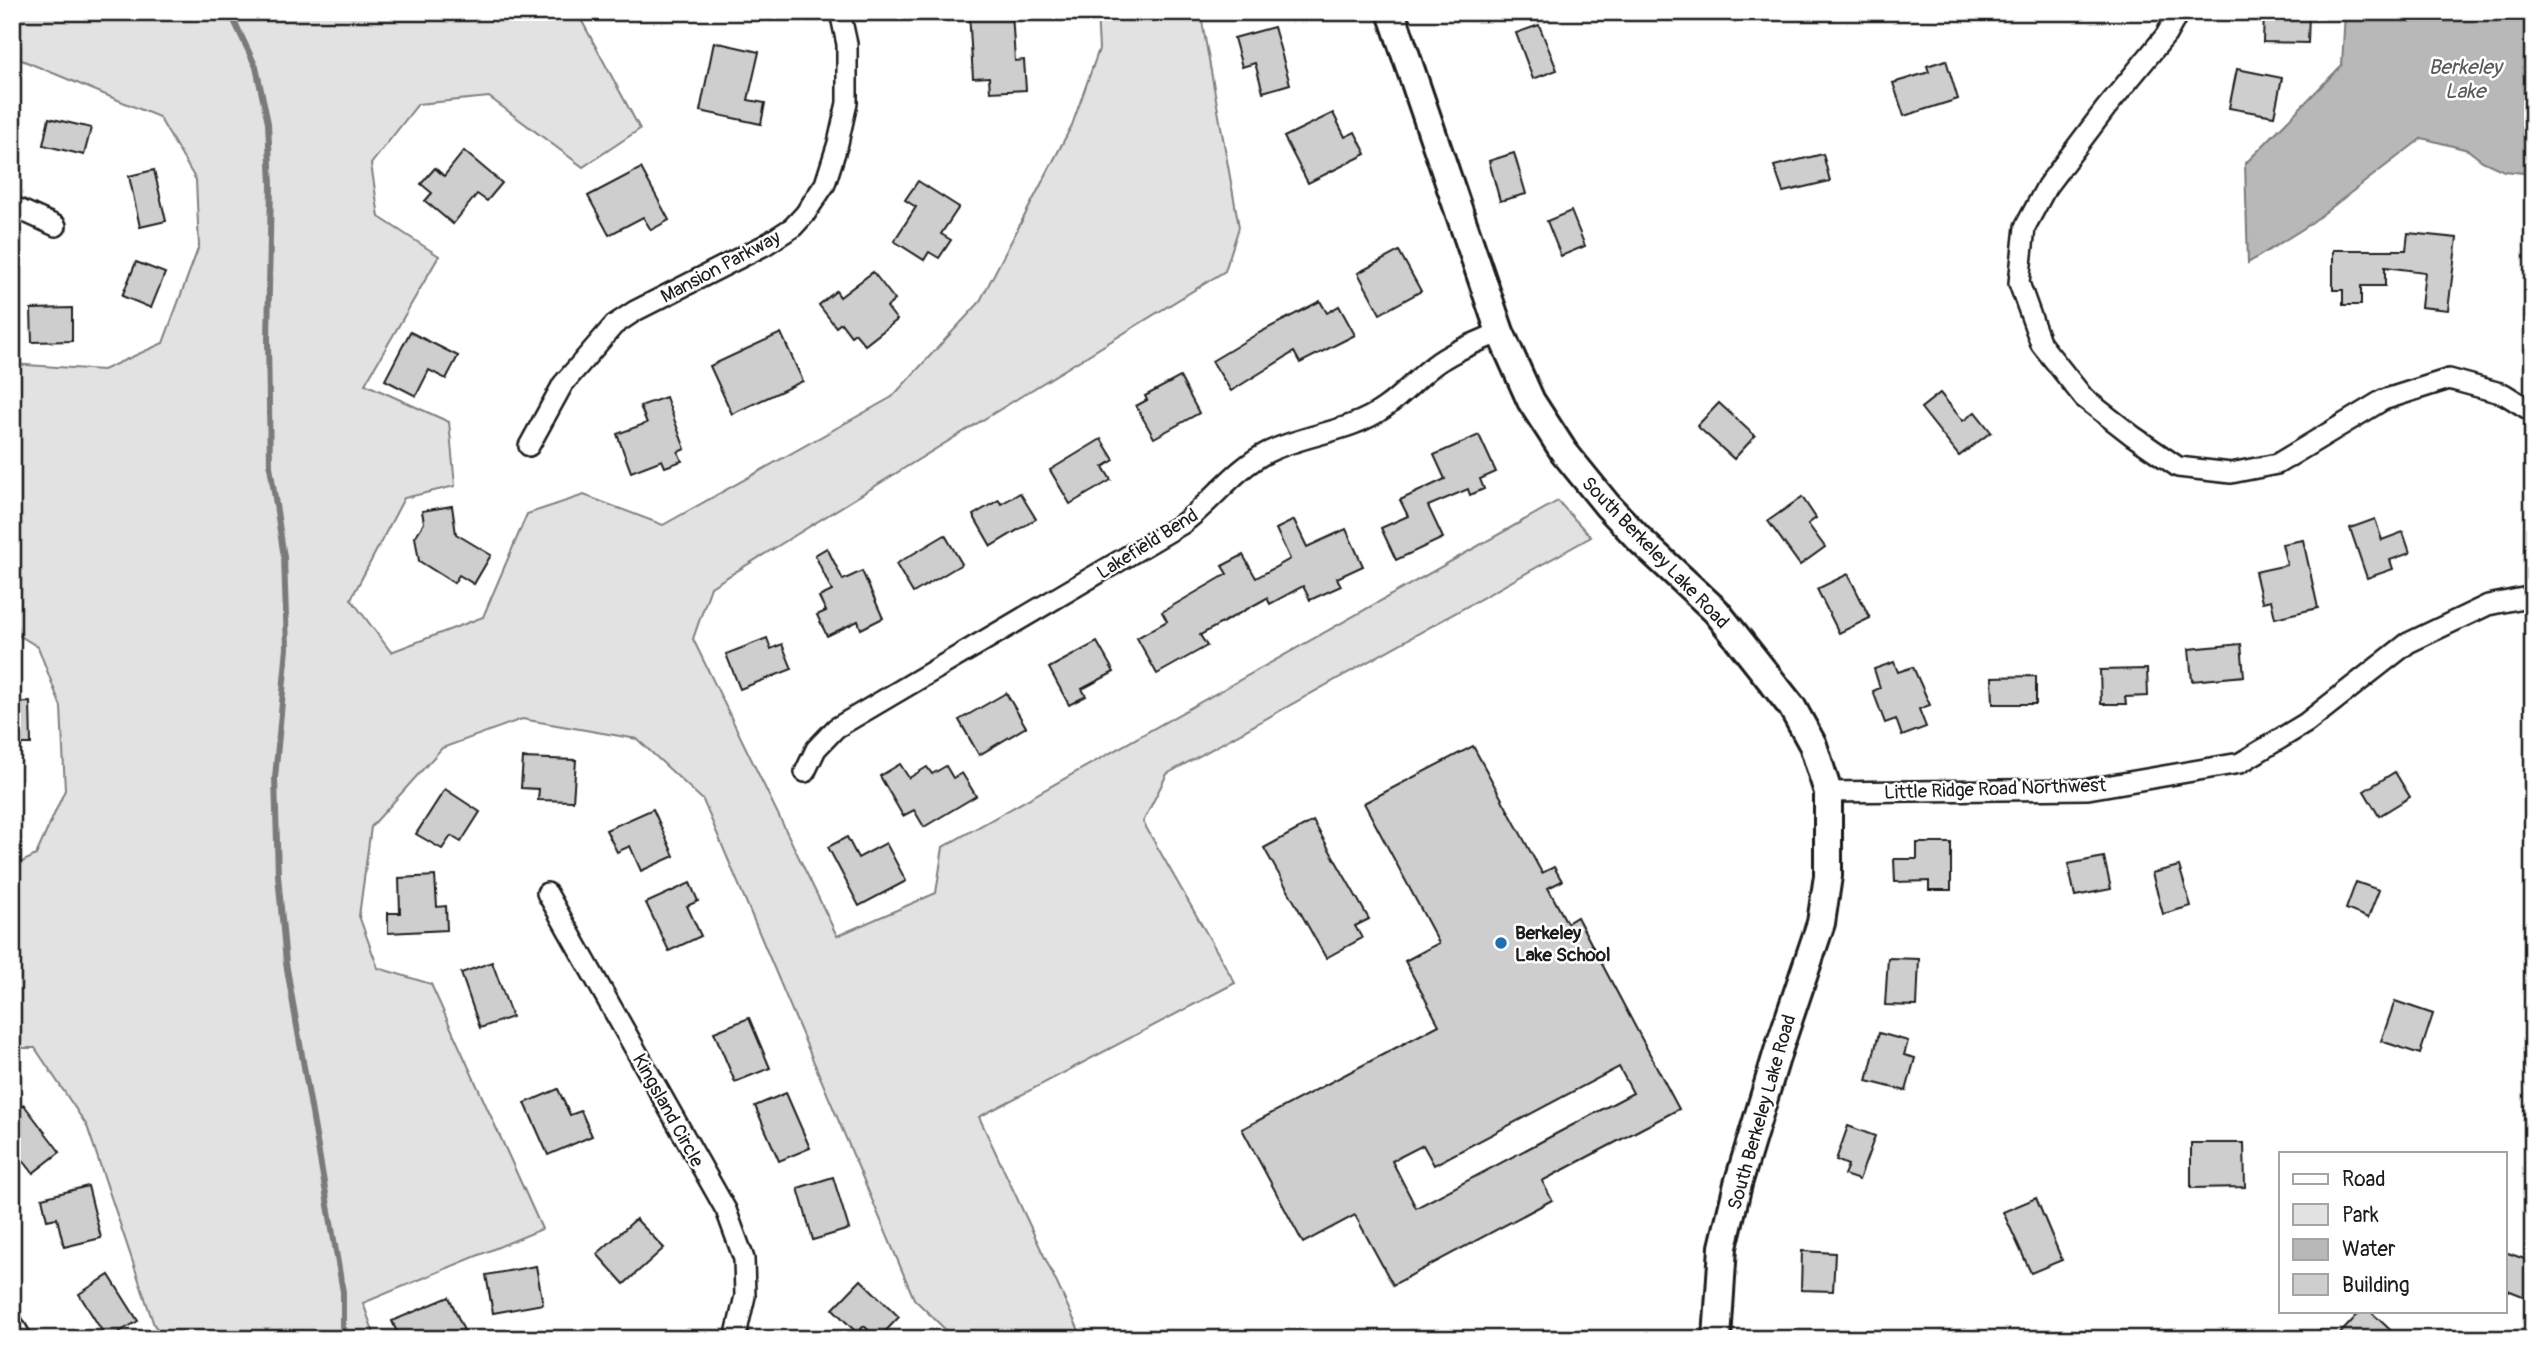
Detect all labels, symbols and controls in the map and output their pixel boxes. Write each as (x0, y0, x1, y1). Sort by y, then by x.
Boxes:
water label: Berkeley Lake (2428, 54, 2505, 105)
street label: Mansion Parkway (656, 225, 784, 308)
street label: South Berkeley Lake Road (1576, 472, 1734, 634)
street label: Lakefield Bend (1092, 503, 1203, 585)
street label: Little Ridge Road Northwest (1884, 773, 2107, 805)
place label: Berkeley Lake School (1515, 921, 1611, 967)
marker: Berkeley Lake School (1493, 935, 1509, 951)
street label: South Berkeley Lake Road (1723, 1012, 1801, 1213)
street label: Kingsland Circle (627, 1050, 709, 1172)
legend (2279, 1152, 2506, 1312)
text: Road (2342, 1166, 2386, 1193)
text: Park (2342, 1202, 2379, 1229)
text: Water (2342, 1236, 2396, 1263)
text: Building (2342, 1272, 2409, 1299)

